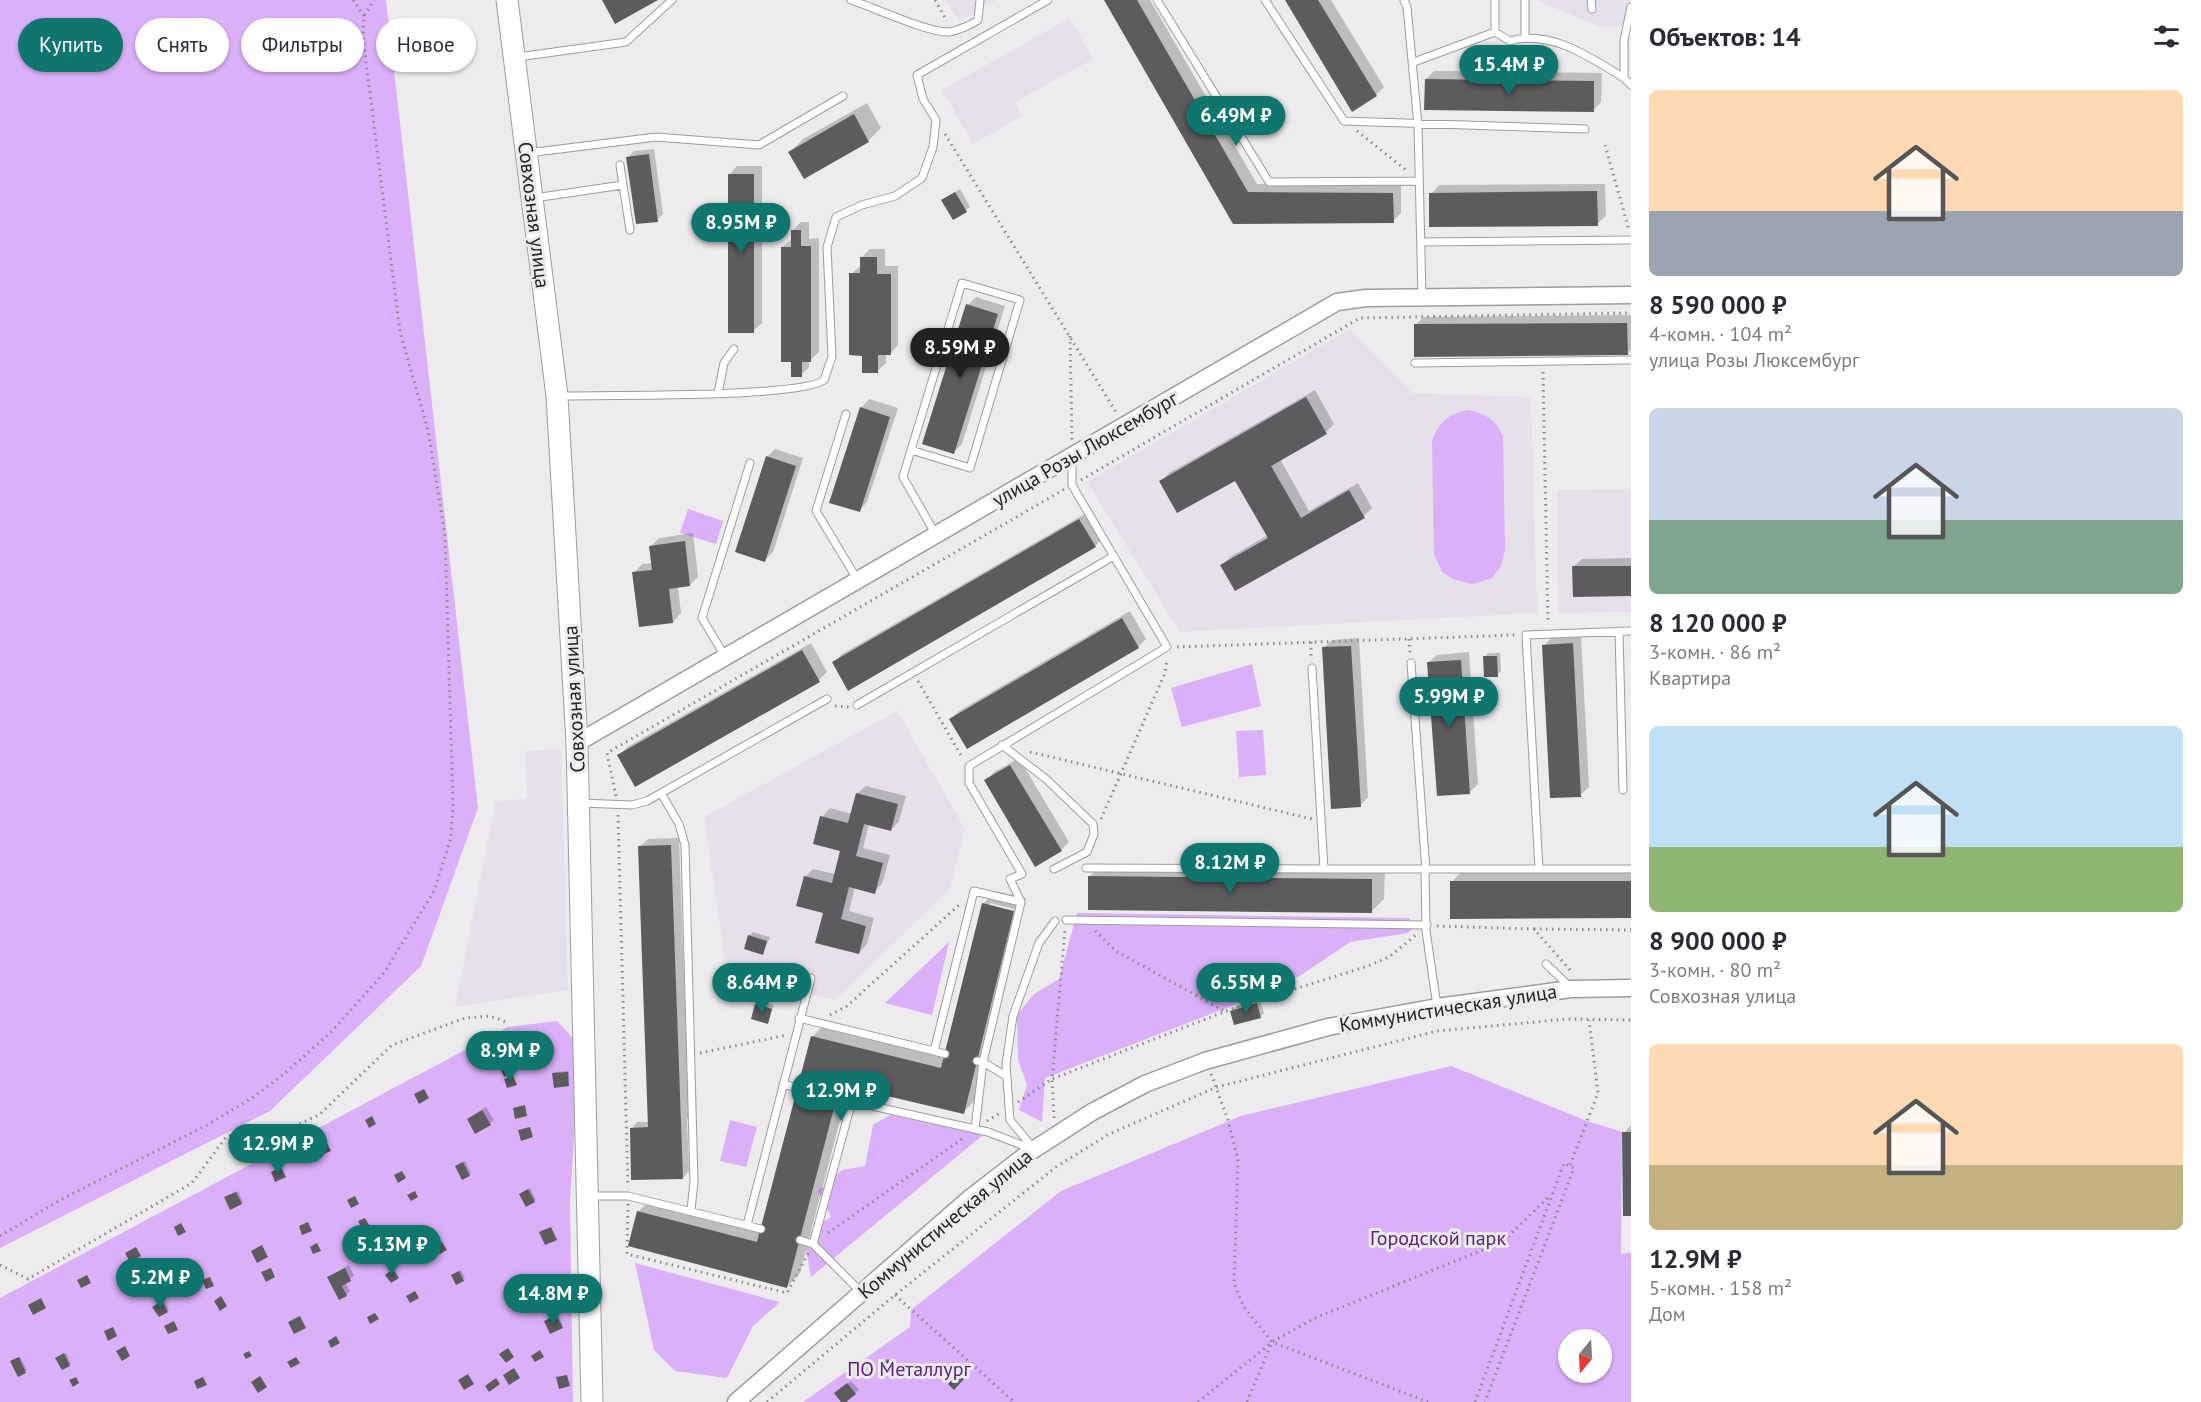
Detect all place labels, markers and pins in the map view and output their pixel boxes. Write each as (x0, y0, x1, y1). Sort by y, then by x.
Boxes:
pin: 15.4M ₽ (1454, 45, 1564, 96)
pin: 6.49M ₽ (1181, 96, 1291, 147)
pin: 8.95M ₽ (686, 203, 796, 254)
pin: 8.59M ₽ (905, 328, 1015, 379)
pin: 5.99M ₽ (1394, 677, 1504, 728)
pin: 8.12M ₽ (1175, 843, 1285, 894)
pin: 8.64M ₽ (707, 963, 817, 1014)
pin: 6.55M ₽ (1191, 963, 1301, 1014)
pin: 8.9M ₽ (461, 1031, 559, 1082)
pin: 12.9M ₽ (786, 1071, 896, 1122)
pin: 12.9M ₽ (223, 1124, 333, 1175)
pin: 5.13M ₽ (337, 1225, 447, 1276)
pin: 5.2M ₽ (111, 1258, 209, 1309)
pin: 14.8M ₽ (498, 1274, 608, 1325)

